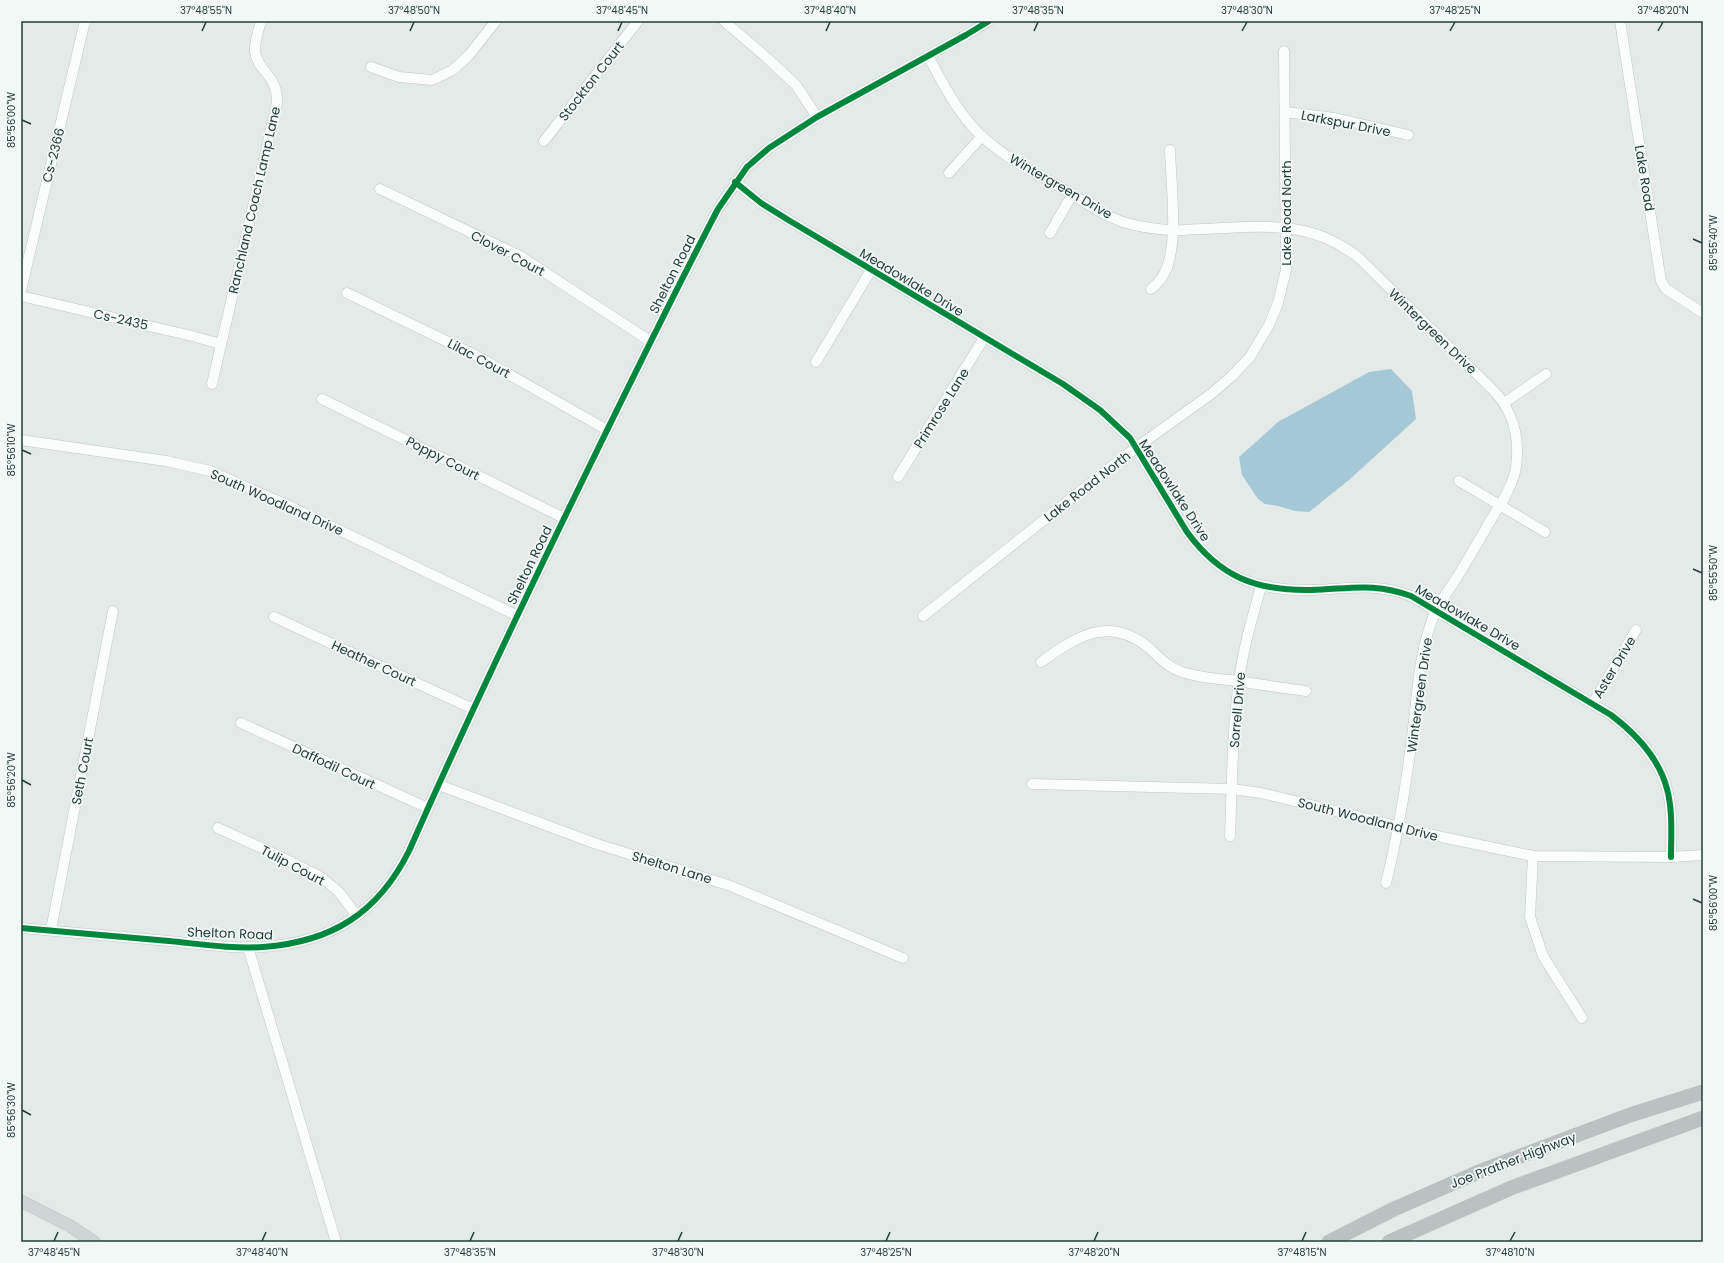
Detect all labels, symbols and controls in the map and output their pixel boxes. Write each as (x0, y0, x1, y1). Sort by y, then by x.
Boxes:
text: 37°48'55"N (180, 3, 232, 18)
text: 37°48'50"N (388, 3, 440, 18)
text: 37°48'45"N (596, 3, 648, 18)
text: 37°48'40"N (804, 3, 856, 18)
text: 37°48'35"N (1012, 3, 1064, 18)
text: 37°48'30"N (1221, 3, 1273, 18)
text: 37°48'25"N (1429, 3, 1481, 18)
text: 37°48'20"N (1637, 3, 1689, 18)
street label: Stockton Court (554, 37, 629, 125)
text: 85°56'00"W (4, 92, 19, 148)
street label: Ranchland Coach Lamp Lane (224, 105, 285, 296)
street label: Larkspur Drive (1300, 106, 1392, 141)
street label: Cs-2366 (38, 126, 69, 184)
street label: Lake Road (1630, 144, 1659, 212)
street label: Wintergreen Drive (1006, 149, 1116, 224)
street label: Lake Road North (1277, 160, 1296, 266)
text: 85°55'40"W (1706, 215, 1721, 271)
street label: Clover Court (467, 226, 548, 281)
street label: Shelton Road (644, 232, 700, 317)
street label: Meadowlake Drive (856, 244, 967, 321)
street label: Wintergreen Drive (1384, 284, 1481, 378)
street label: Cs-2435 (92, 304, 150, 335)
street label: Lilac Court (444, 334, 514, 383)
street label: Primrose Lane (909, 365, 974, 452)
text: 85°56'10"W (4, 423, 19, 477)
street label: Poppy Court (403, 432, 483, 485)
street label: Meadowlake Drive (1134, 435, 1215, 545)
street label: Lake Road North (1040, 447, 1135, 526)
street label: South Woodland Drive (207, 464, 346, 540)
street label: Shelton Road (502, 522, 557, 608)
text: 85°55'50"W (1706, 545, 1721, 601)
street label: Meadowlake Drive (1412, 580, 1524, 655)
street label: Aster Drive (1588, 633, 1640, 702)
street label: Heather Court (328, 635, 420, 692)
street label: Wintergreen Drive (1402, 636, 1437, 754)
street label: Sorrell Drive (1225, 671, 1250, 749)
street label: Seth Court (67, 735, 98, 807)
street label: Daffodil Court (289, 739, 379, 794)
text: 85°56'20"W (4, 752, 19, 808)
street label: South Woodland Drive (1296, 793, 1440, 846)
street label: Tulip Court (257, 841, 328, 890)
street label: Shelton Lane (629, 846, 714, 889)
text: 85°56'00"W (1706, 875, 1721, 931)
street label: Shelton Road (187, 923, 273, 944)
text: 85°56'30"W (4, 1082, 19, 1138)
street label: Joe Prather Highway (1448, 1127, 1579, 1193)
text: 37°48'45"N (28, 1245, 80, 1260)
text: 37°48'40"N (236, 1245, 288, 1260)
text: 37°48'35"N (444, 1245, 496, 1260)
text: 37°48'30"N (652, 1245, 704, 1260)
text: 37°48'25"N (860, 1245, 912, 1260)
text: 37°48'20"N (1068, 1245, 1120, 1260)
text: 37°48'15"N (1277, 1245, 1327, 1260)
text: 37°48'10"N (1485, 1245, 1535, 1260)

